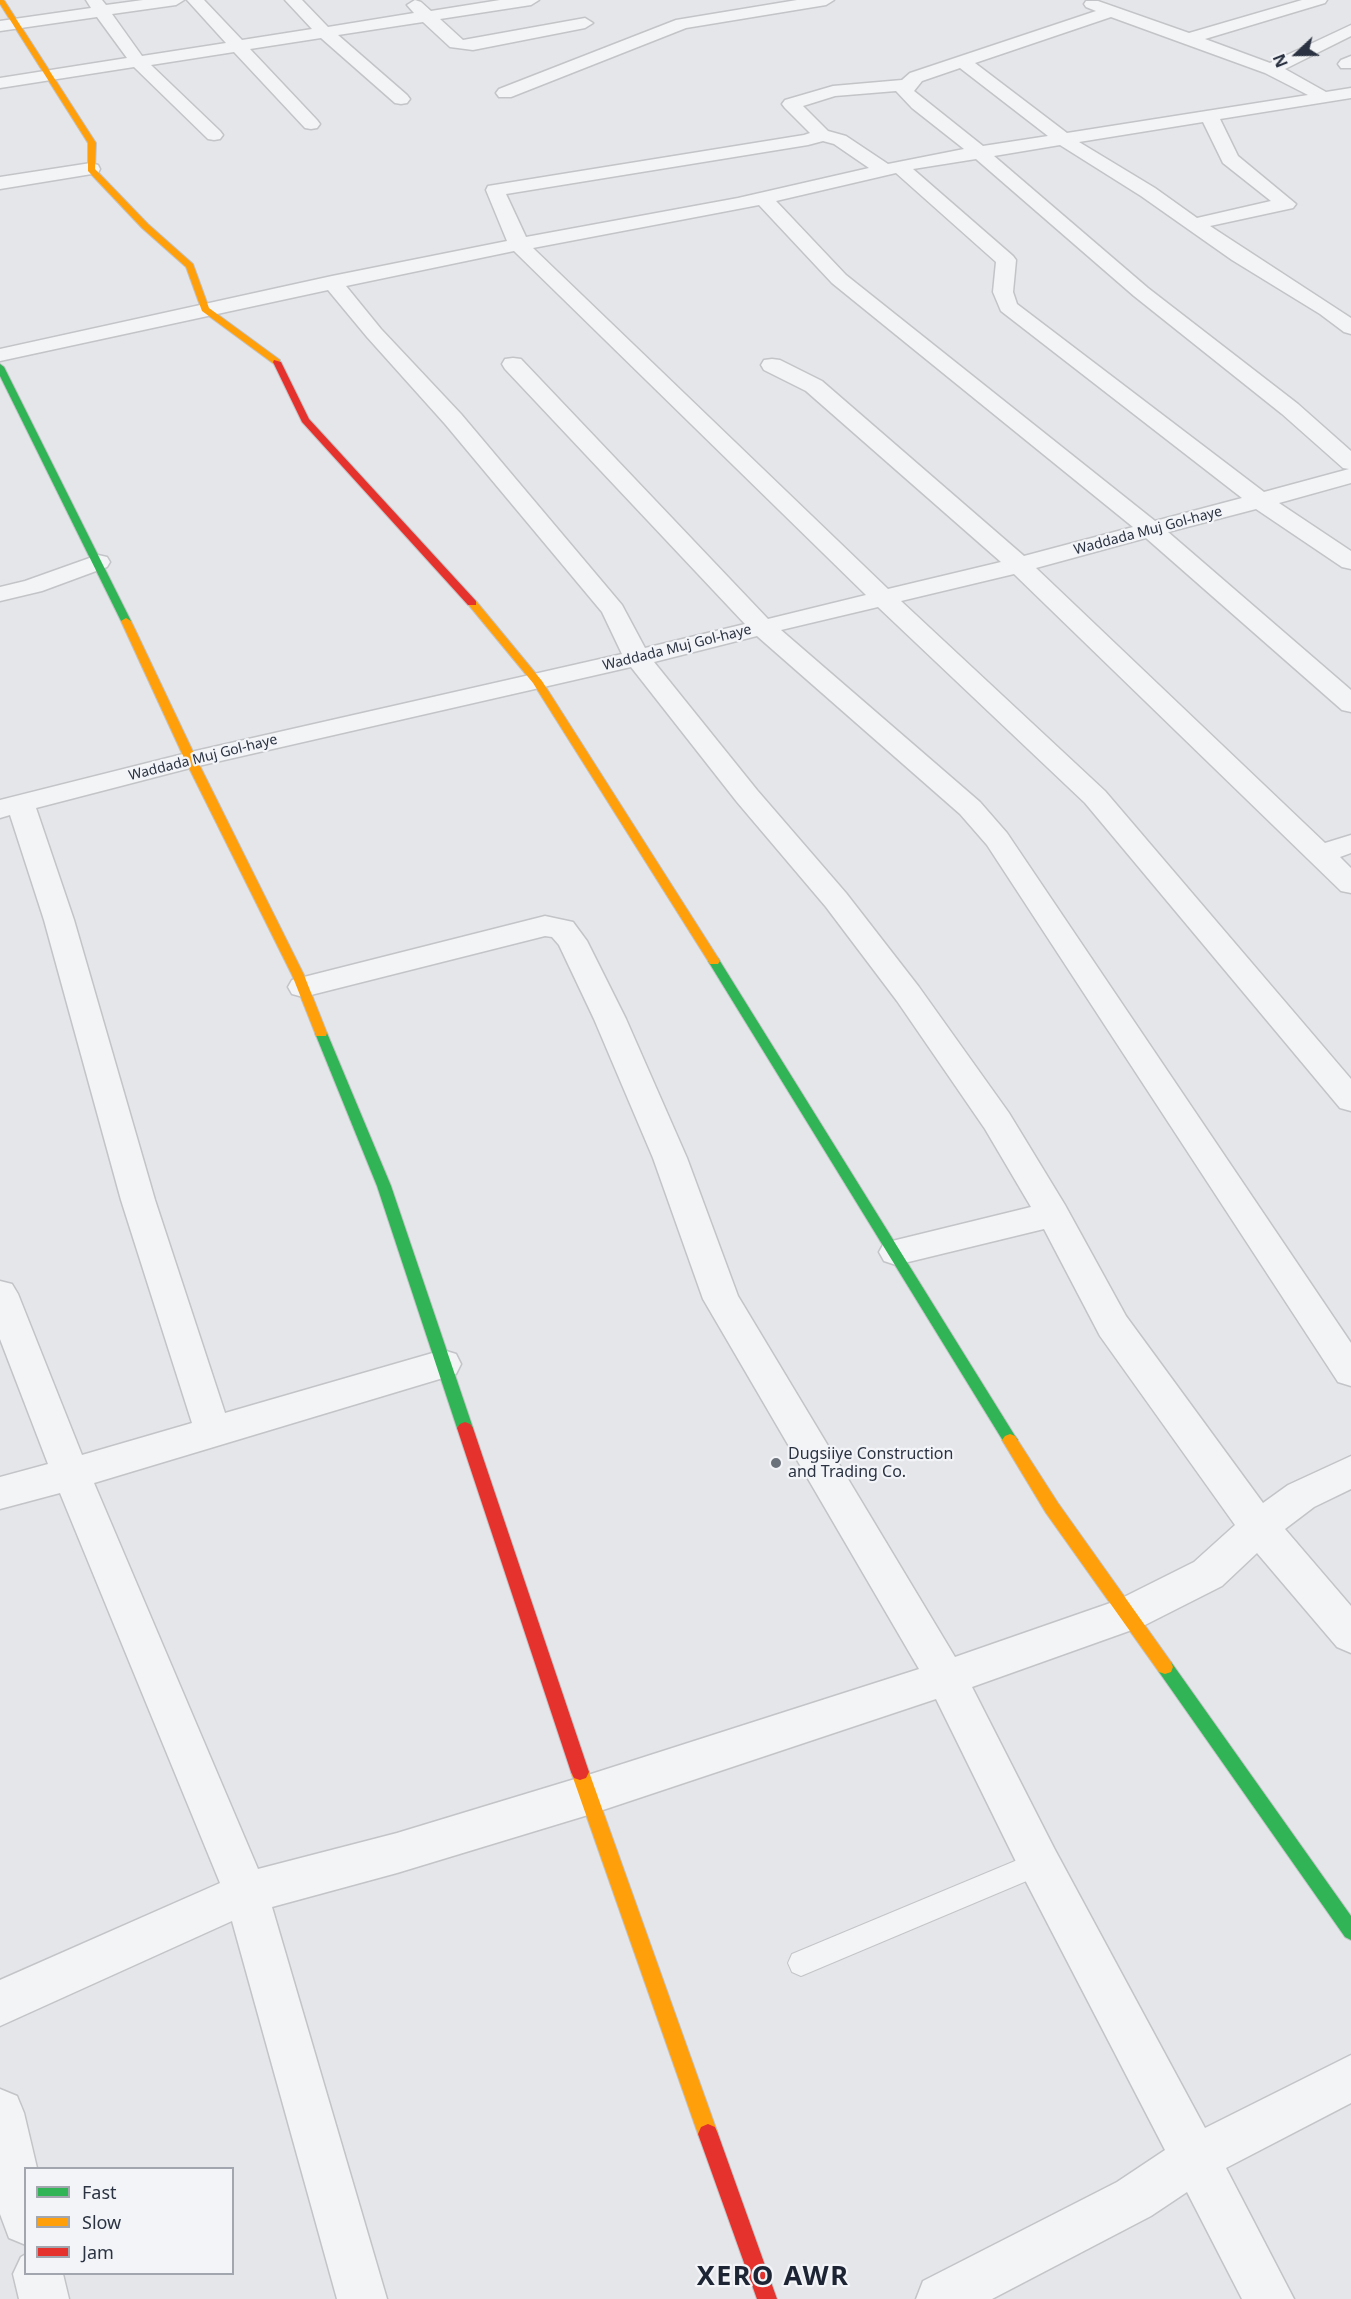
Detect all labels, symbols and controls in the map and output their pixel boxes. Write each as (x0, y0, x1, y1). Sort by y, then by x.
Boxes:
north arrow (1267, 24, 1327, 84)
text: N (1268, 51, 1293, 71)
street label: Waddada Muj Gol-haye (1072, 503, 1224, 559)
street label: Waddada Muj Gol-haye (601, 621, 753, 675)
street label: Waddada Muj Gol-haye (127, 731, 279, 785)
place label: Dugsiiye Construction and Trading Co. (788, 1444, 953, 1482)
marker: Dugsiiye Construction and Trading Co. (769, 1456, 783, 1470)
legend (24, 2167, 234, 2275)
text: Fast (82, 2180, 117, 2204)
text: Slow (82, 2210, 121, 2234)
text: Jam (82, 2240, 114, 2264)
district label: XERO AWR (697, 2261, 849, 2293)

